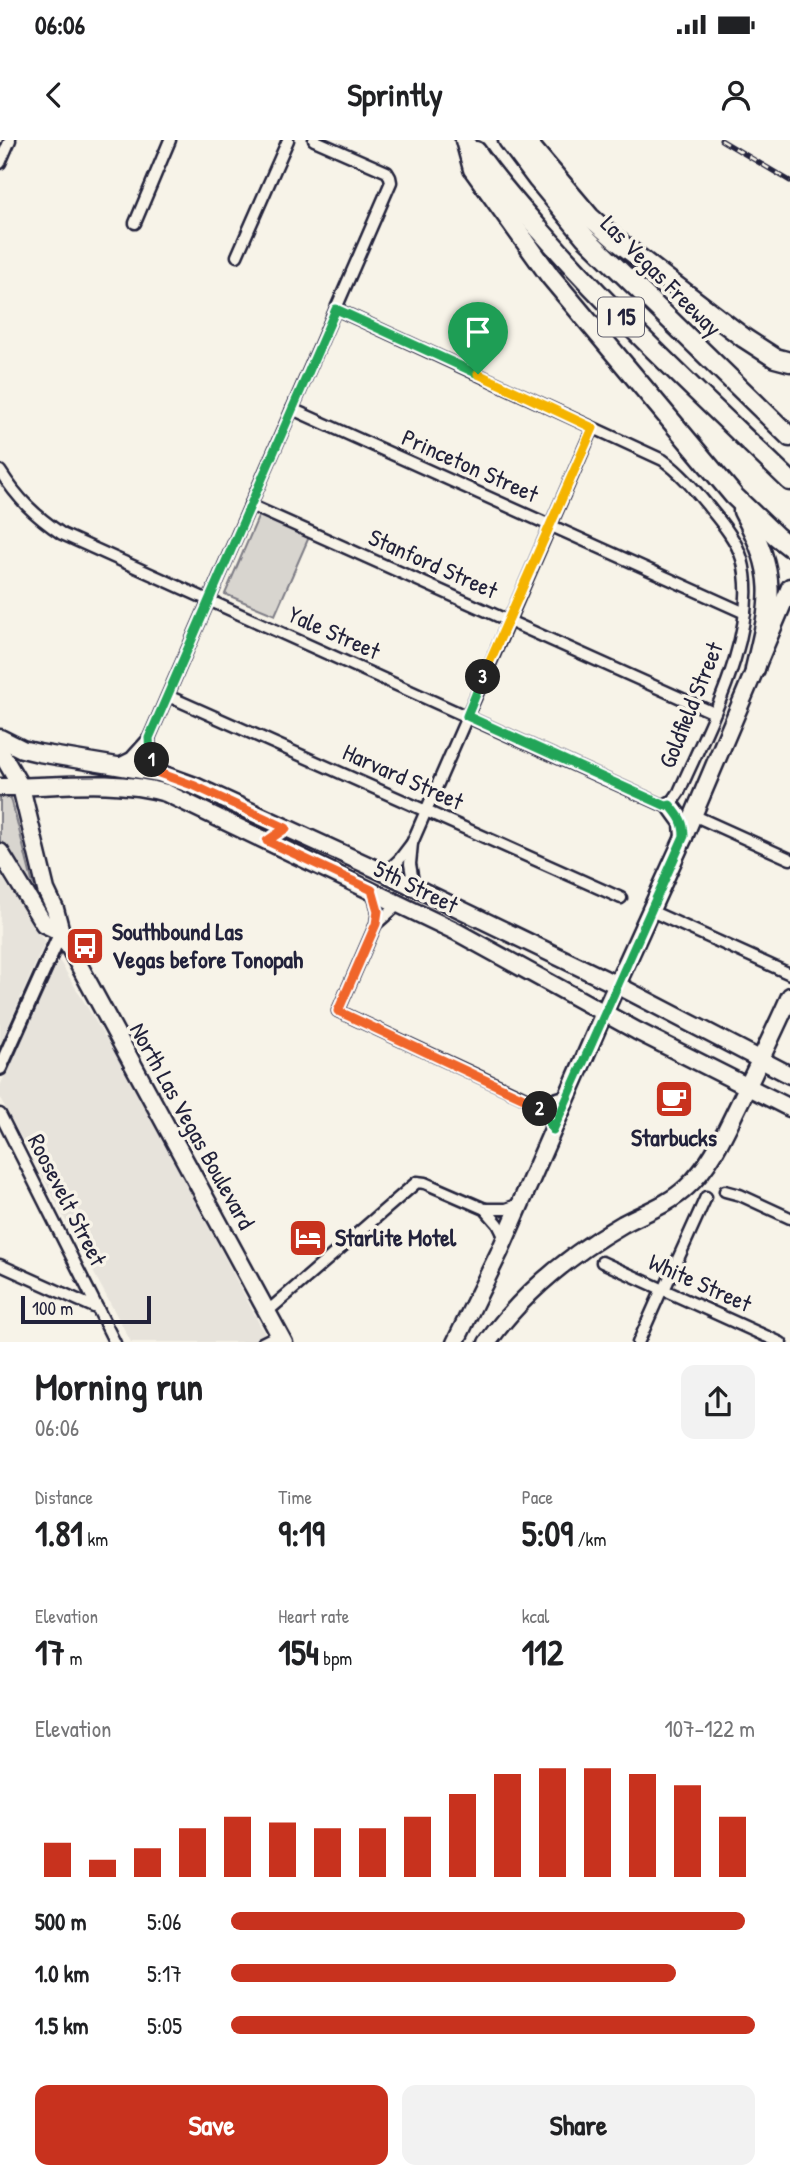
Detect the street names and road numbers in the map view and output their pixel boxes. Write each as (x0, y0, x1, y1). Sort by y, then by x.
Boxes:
street label: Las Vegas Freeway (594, 208, 729, 343)
road number: I 15 (598, 298, 644, 336)
street label: Princeton Street (397, 421, 544, 510)
street label: Stanford Street (364, 520, 504, 606)
street label: Yale Street (283, 598, 386, 667)
street label: Goldfield Street (650, 636, 730, 772)
street label: Harvard Street (338, 735, 469, 817)
street label: 5th Street (369, 852, 465, 921)
street label: North Las Vegas Boulevard (123, 1017, 263, 1235)
street label: Roosevelt Street (21, 1128, 115, 1272)
street label: White Street (644, 1245, 758, 1319)

